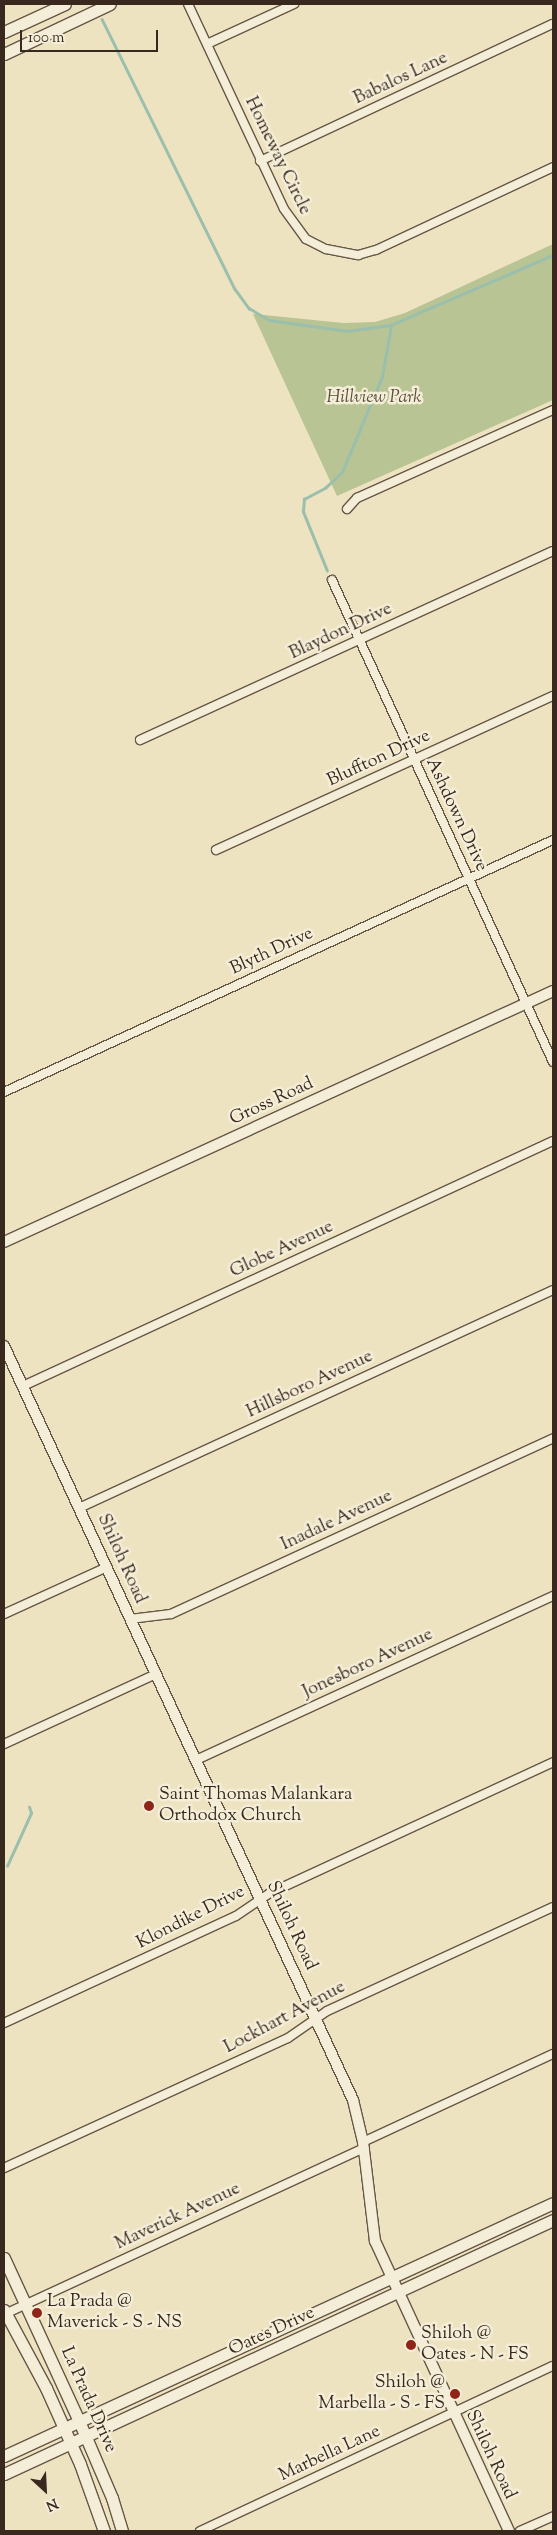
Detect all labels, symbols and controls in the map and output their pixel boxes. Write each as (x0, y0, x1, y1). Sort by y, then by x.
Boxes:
scale bar (22, 20, 160, 52)
text: 100 m (28, 28, 64, 49)
street label: Babalos Lane (351, 48, 451, 110)
street label: Homeway Circle (239, 94, 315, 218)
park label: Hillview Park (327, 387, 421, 409)
street label: Blaydon Drive (286, 599, 396, 665)
street label: Bluffton Drive (324, 726, 434, 792)
street label: Ashdown Drive (420, 755, 492, 875)
street label: Blyth Drive (227, 923, 317, 981)
street label: Gross Road (227, 1073, 317, 1131)
street label: Globe Avenue (227, 1217, 337, 1283)
street label: Hillsboro Avenue (244, 1346, 376, 1424)
street label: Inadale Avenue (278, 1486, 396, 1556)
street label: Shiloh Road (92, 1511, 150, 1607)
street label: Jonesboro Avenue (300, 1624, 436, 1704)
place label: Saint Thomas Malankara Orthodox Church (159, 1785, 352, 1828)
marker: Saint Thomas Malankara Orthodox Church (143, 1800, 155, 1812)
street label: Shiloh Road (261, 1878, 321, 1974)
street label: Klondike Drive (133, 1881, 249, 1955)
street label: Lockhart Avenue (221, 1977, 349, 2059)
street label: Maverick Avenue (112, 2179, 244, 2255)
place label: La Prada @ Maverick - S - NS (47, 2292, 182, 2334)
street label: Oates Drive (226, 2303, 318, 2361)
marker: La Prada @ Maverick - S - NS (31, 2307, 43, 2319)
place label: Shiloh @ Oates - N - FS (421, 2324, 529, 2366)
marker: Shiloh @ Oates - N - FS (405, 2339, 417, 2351)
street label: La Prada Drive (55, 2344, 121, 2456)
place label: Shiloh @ Marbella - S - FS (318, 2373, 445, 2416)
marker: Shiloh @ Marbella - S - FS (449, 2388, 461, 2400)
street label: Shiloh Road (460, 2407, 520, 2503)
street label: Marbella Lane (276, 2421, 384, 2487)
north arrow (20, 2465, 70, 2515)
text: N (42, 2492, 61, 2515)

